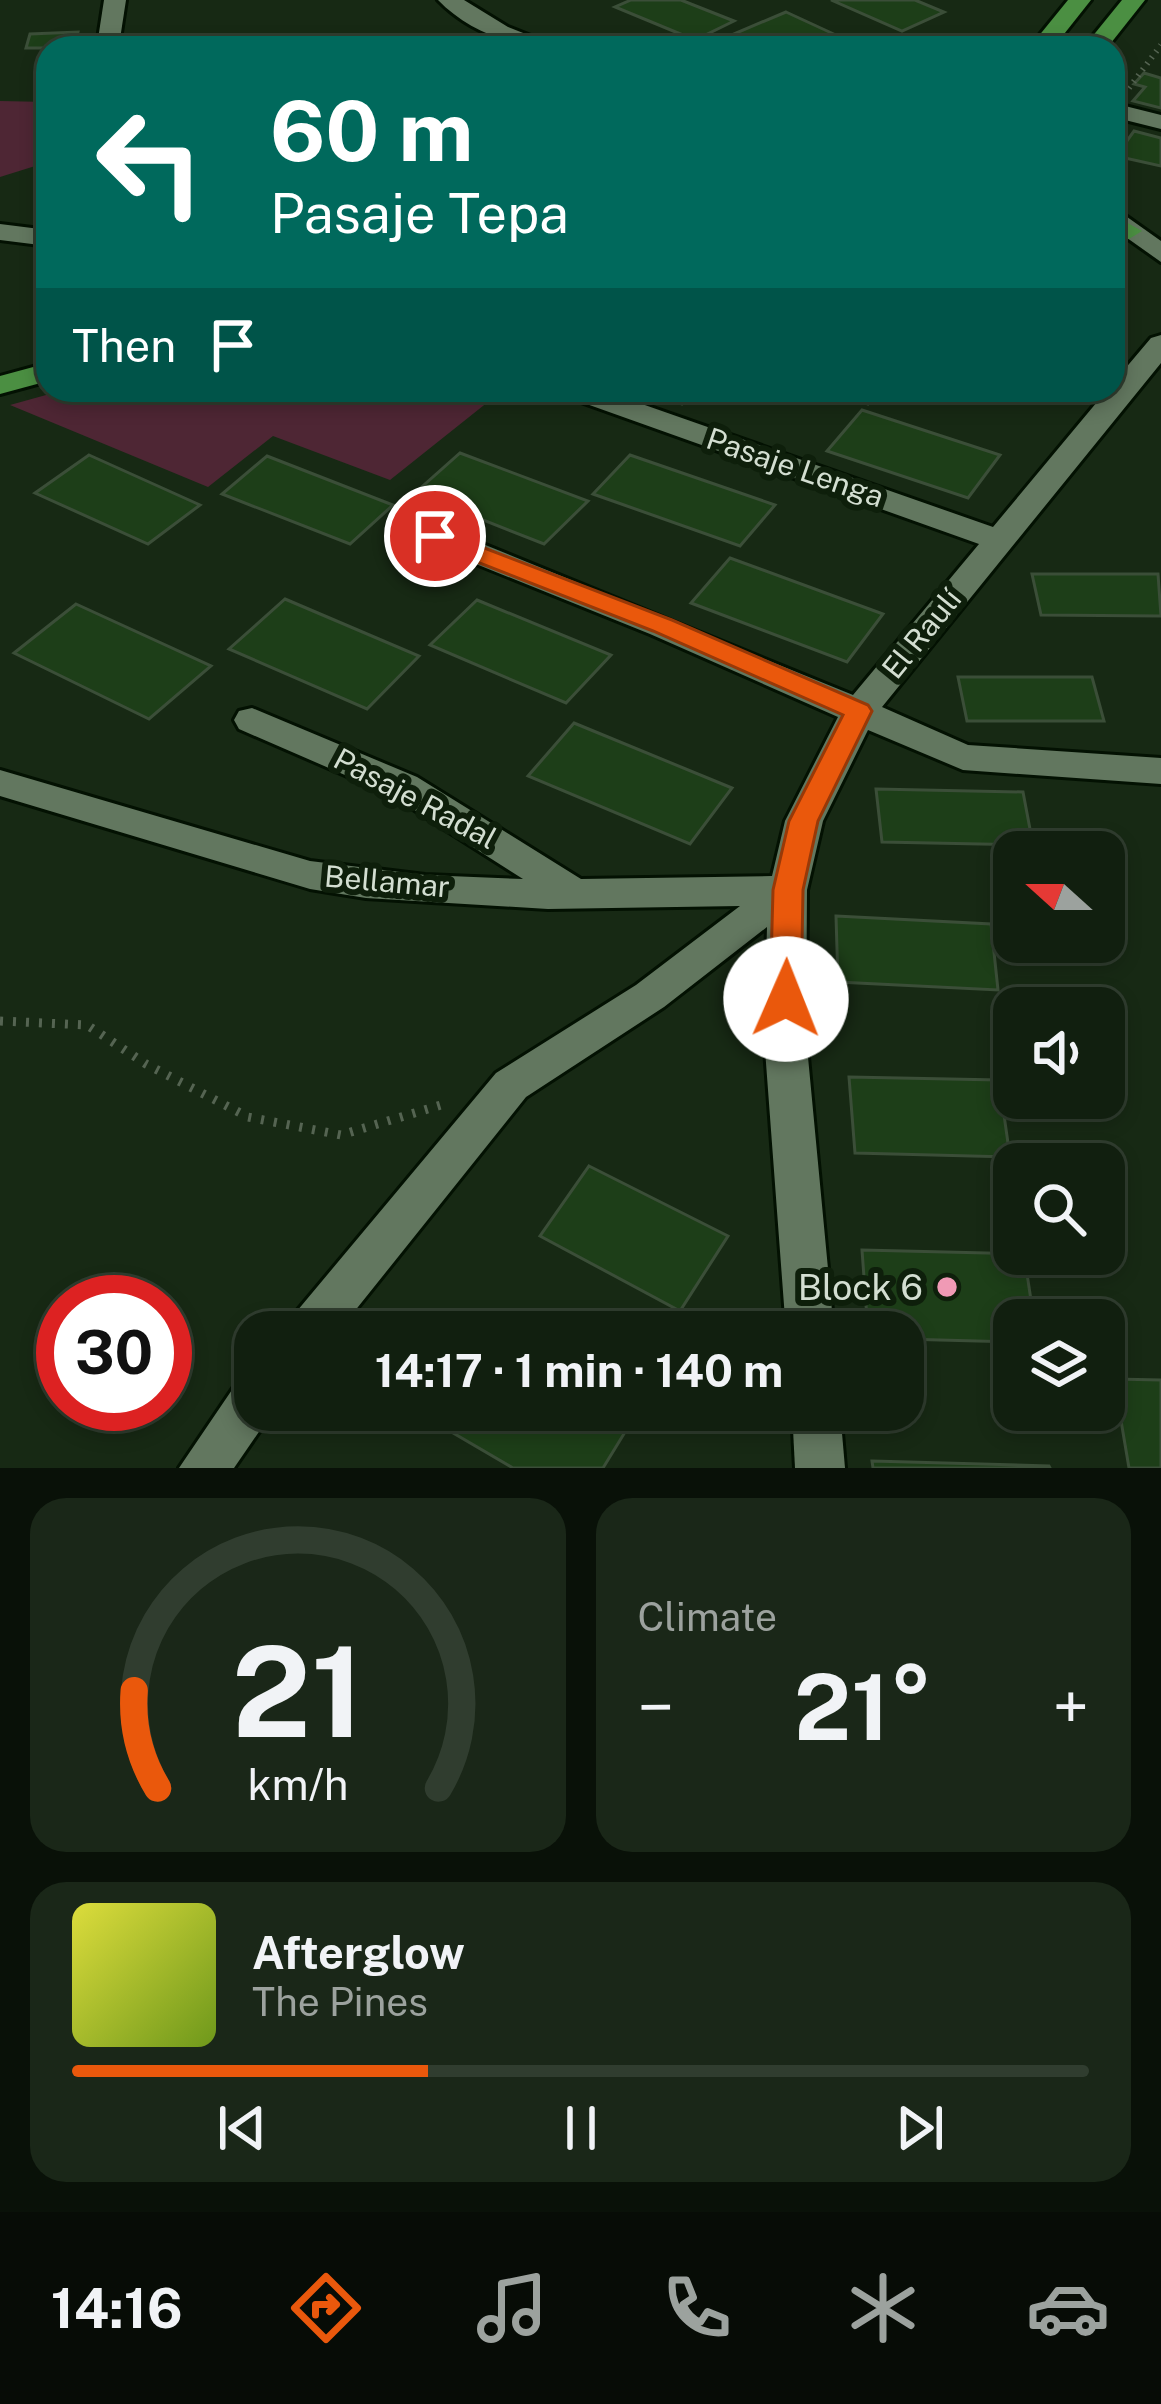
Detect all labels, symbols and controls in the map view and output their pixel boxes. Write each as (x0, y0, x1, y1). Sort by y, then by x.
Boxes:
text: 60 m (270, 81, 474, 180)
icon: left (72, 84, 228, 240)
text: Pasaje Tepa (270, 182, 569, 245)
icon: arrive (200, 312, 266, 378)
text: Then (72, 319, 176, 372)
street label: Pasaje Lenga (702, 420, 889, 514)
pin (384, 485, 486, 587)
icon: arrive (402, 503, 468, 569)
street label: El Raulí (874, 581, 969, 685)
street label: Pasaje Radal (328, 740, 503, 856)
north arrow (993, 831, 1125, 963)
map controls (993, 831, 1125, 1431)
street label: Bellamar (323, 858, 451, 904)
position arrow (723, 936, 849, 1062)
button: sound (993, 987, 1125, 1119)
button: search (993, 1143, 1125, 1275)
place label: Block 6 (798, 1266, 923, 1308)
marker: Block 6 (934, 1274, 960, 1300)
speed limit sign: 30 (36, 1275, 192, 1431)
button: layers (993, 1299, 1125, 1431)
text: 14:17 · 1 min · 140 m (375, 1344, 783, 1397)
text: Climate (638, 1594, 777, 1640)
text: 21 (231, 1618, 364, 1765)
text: 21° (794, 1654, 932, 1760)
text: − (638, 1668, 674, 1746)
text: + (1052, 1668, 1089, 1746)
text: km/h (247, 1759, 348, 1810)
text: Afterglow (252, 1926, 465, 1979)
text: The Pines (252, 1979, 428, 2025)
icon: previous (209, 2095, 275, 2161)
icon: pause (548, 2095, 614, 2161)
icon: next (887, 2095, 953, 2161)
icon: directions (284, 2266, 368, 2350)
icon: music (470, 2266, 554, 2350)
icon: phone (655, 2266, 739, 2350)
icon: climate (841, 2266, 925, 2350)
icon: car (1026, 2266, 1110, 2350)
text: 14:16 (51, 2277, 183, 2340)

